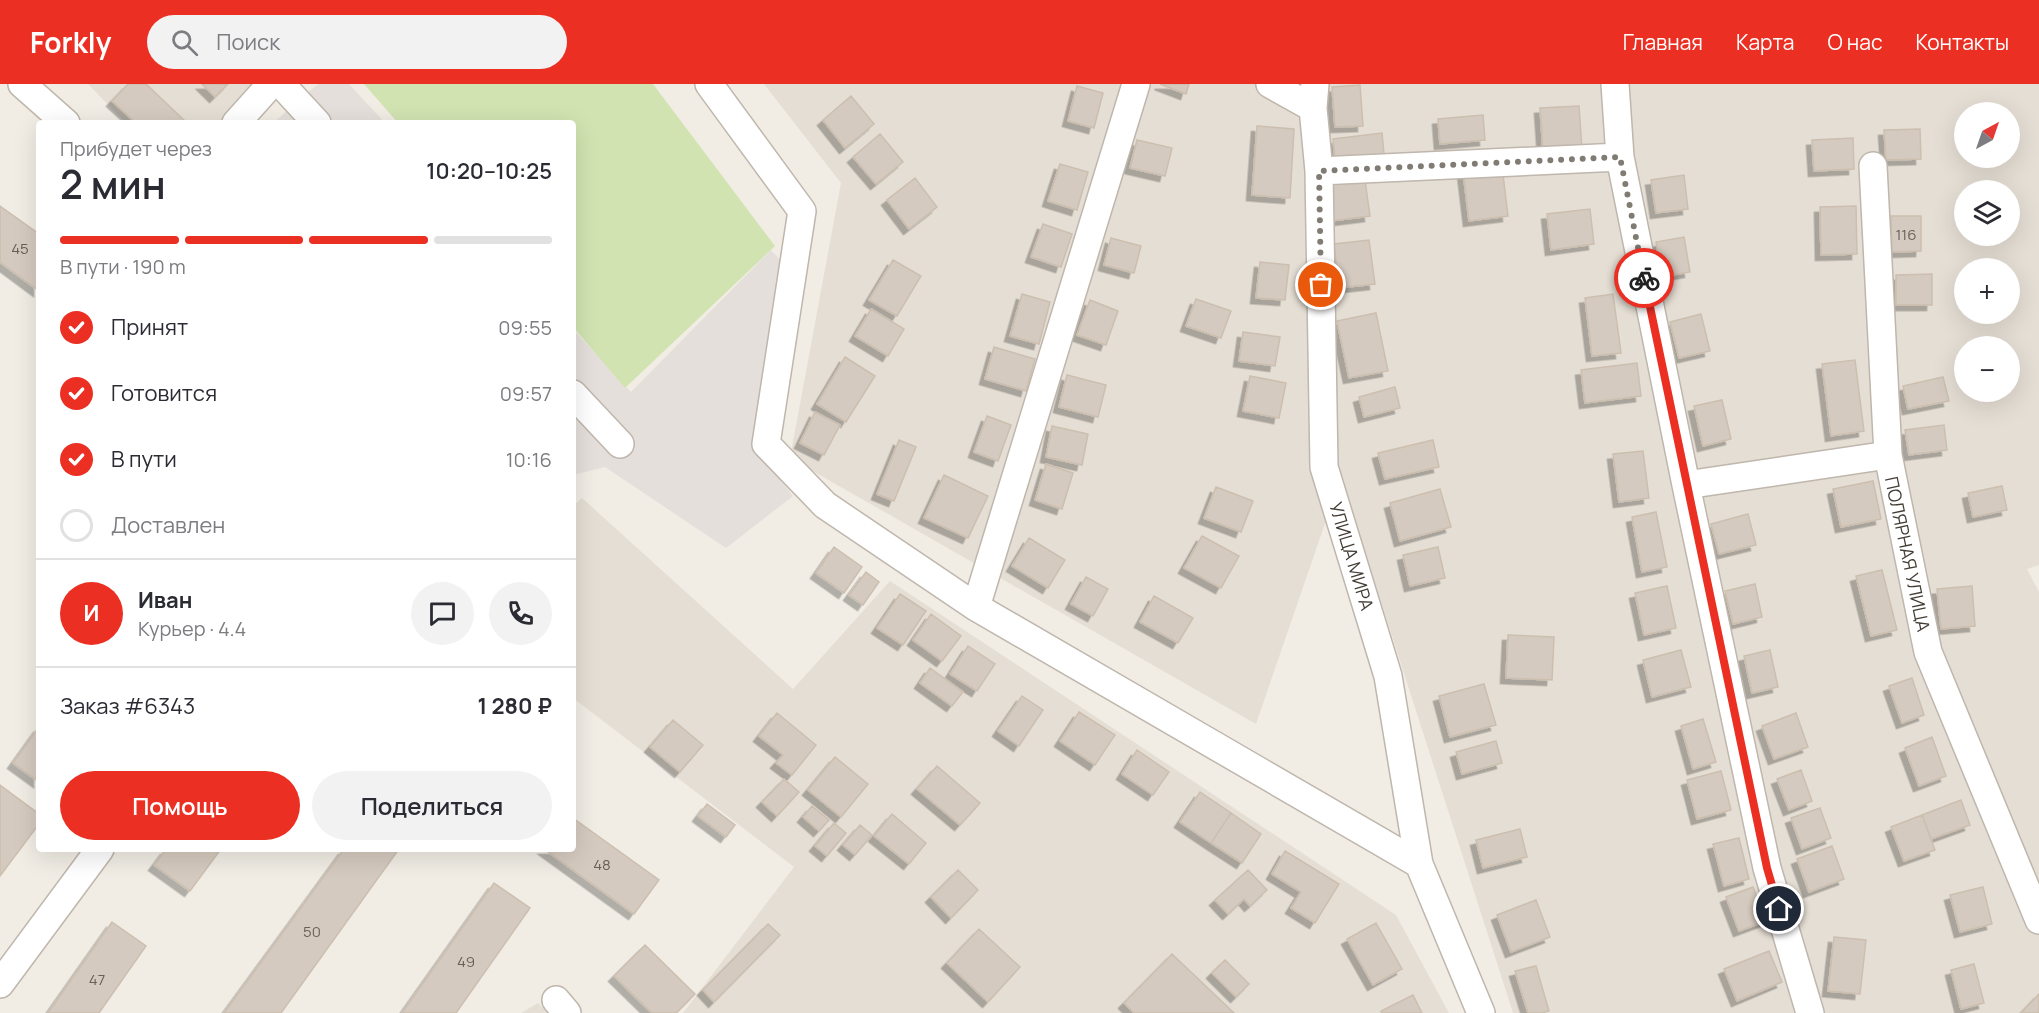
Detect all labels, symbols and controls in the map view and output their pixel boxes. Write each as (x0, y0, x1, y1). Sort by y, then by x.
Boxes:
search box (147, 15, 567, 69)
text: Forkly (30, 23, 111, 61)
icon: search (168, 26, 201, 59)
text: Поиск (216, 27, 280, 57)
text: Главная (1623, 28, 1703, 56)
text: Карта (1736, 28, 1794, 56)
text: О нас (1827, 28, 1883, 56)
text: Контакты (1916, 28, 2009, 56)
north arrow (1954, 102, 2020, 168)
map controls (1954, 102, 2020, 402)
text: Прибудет через (60, 135, 212, 162)
text: 10:20–10:25 (426, 156, 552, 186)
text: 2 мин (60, 157, 166, 211)
button: layers (1954, 180, 2020, 246)
house number: 116 (1895, 224, 1917, 245)
house number: 45 (11, 238, 29, 259)
courier (1614, 248, 1674, 308)
text: В пути · 190 m (60, 253, 186, 280)
button: + (1954, 258, 2020, 324)
pin (1295, 259, 1346, 310)
icon: bike (1628, 262, 1661, 295)
icon: bag (1304, 268, 1337, 301)
icon: check (60, 311, 93, 344)
text: Принят (111, 312, 188, 342)
text: 09:55 (498, 314, 552, 341)
button: − (1954, 336, 2020, 402)
icon: check (60, 377, 93, 410)
text: Готовится (111, 378, 217, 408)
text: 09:57 (500, 380, 552, 407)
icon: check (60, 443, 93, 476)
text: В пути (111, 444, 177, 474)
text: 10:16 (506, 446, 552, 473)
street label: ПОЛЯРНАЯ УЛИЦА (1880, 474, 1936, 634)
street label: УЛИЦА МИРА (1324, 499, 1380, 614)
text: Доставлен (111, 510, 225, 540)
button: chat (411, 582, 474, 645)
button: phone (489, 582, 552, 645)
text: Иван (138, 585, 192, 615)
text: И (84, 598, 99, 628)
text: Курьер · 4.4 (138, 615, 246, 642)
text: Заказ #6343 (60, 691, 195, 721)
text: 1 280 ₽ (477, 691, 552, 721)
button: Помощь (60, 771, 300, 840)
button: Поделиться (312, 771, 552, 840)
house number: 48 (593, 854, 611, 875)
pin (1753, 883, 1804, 934)
icon: home (1762, 892, 1795, 925)
house number: 50 (303, 921, 321, 942)
house number: 49 (457, 951, 475, 972)
house number: 47 (89, 969, 105, 990)

